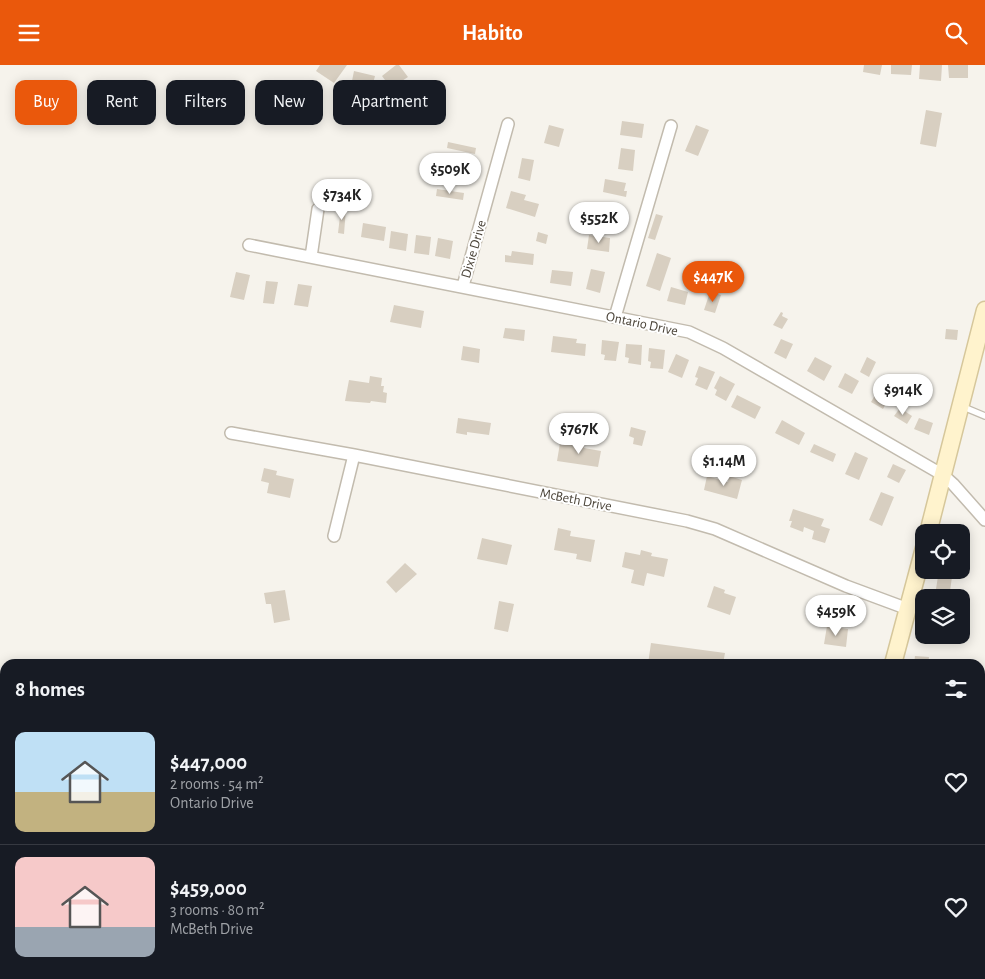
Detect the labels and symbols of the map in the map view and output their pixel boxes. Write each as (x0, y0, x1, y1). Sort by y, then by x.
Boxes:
pin: $509K (415, 153, 485, 195)
pin: $734K (307, 179, 377, 221)
pin: $552K (564, 201, 634, 244)
street label: Dixie Drive (459, 219, 489, 280)
pin: $447K (678, 261, 748, 303)
street label: Ontario Drive (605, 310, 679, 338)
pin: $914K (868, 373, 938, 416)
pin: $767K (544, 413, 614, 455)
pin: $1.14M (683, 445, 765, 487)
street label: McBeth Drive (539, 486, 613, 514)
pin: $459K (801, 595, 871, 637)

